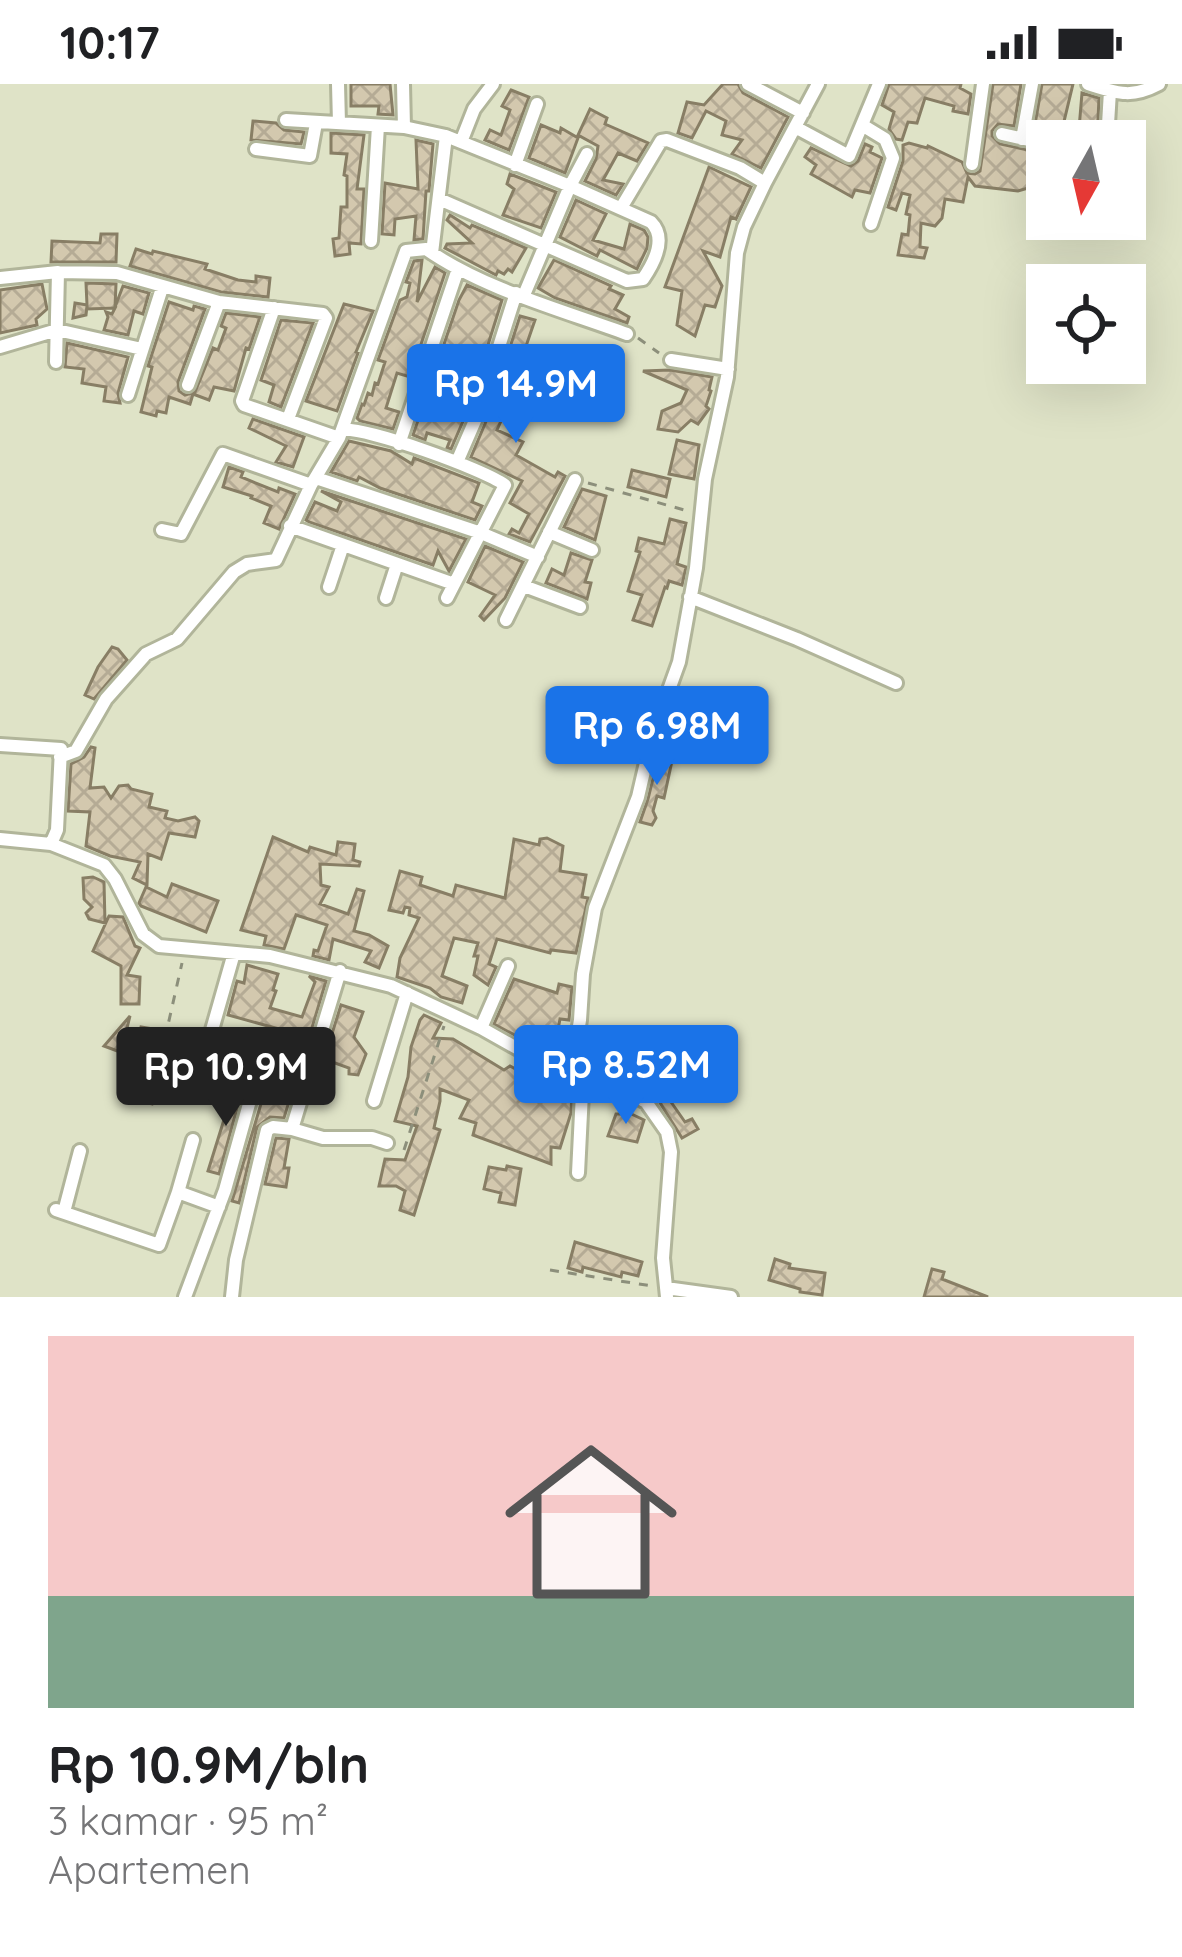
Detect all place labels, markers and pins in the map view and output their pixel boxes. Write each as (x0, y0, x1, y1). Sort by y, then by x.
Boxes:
pin: Rp 14.9M (392, 344, 640, 446)
pin: Rp 6.98M (533, 686, 781, 788)
pin: Rp 8.52M (502, 1025, 750, 1127)
pin: Rp 10.9M (102, 1027, 350, 1129)

